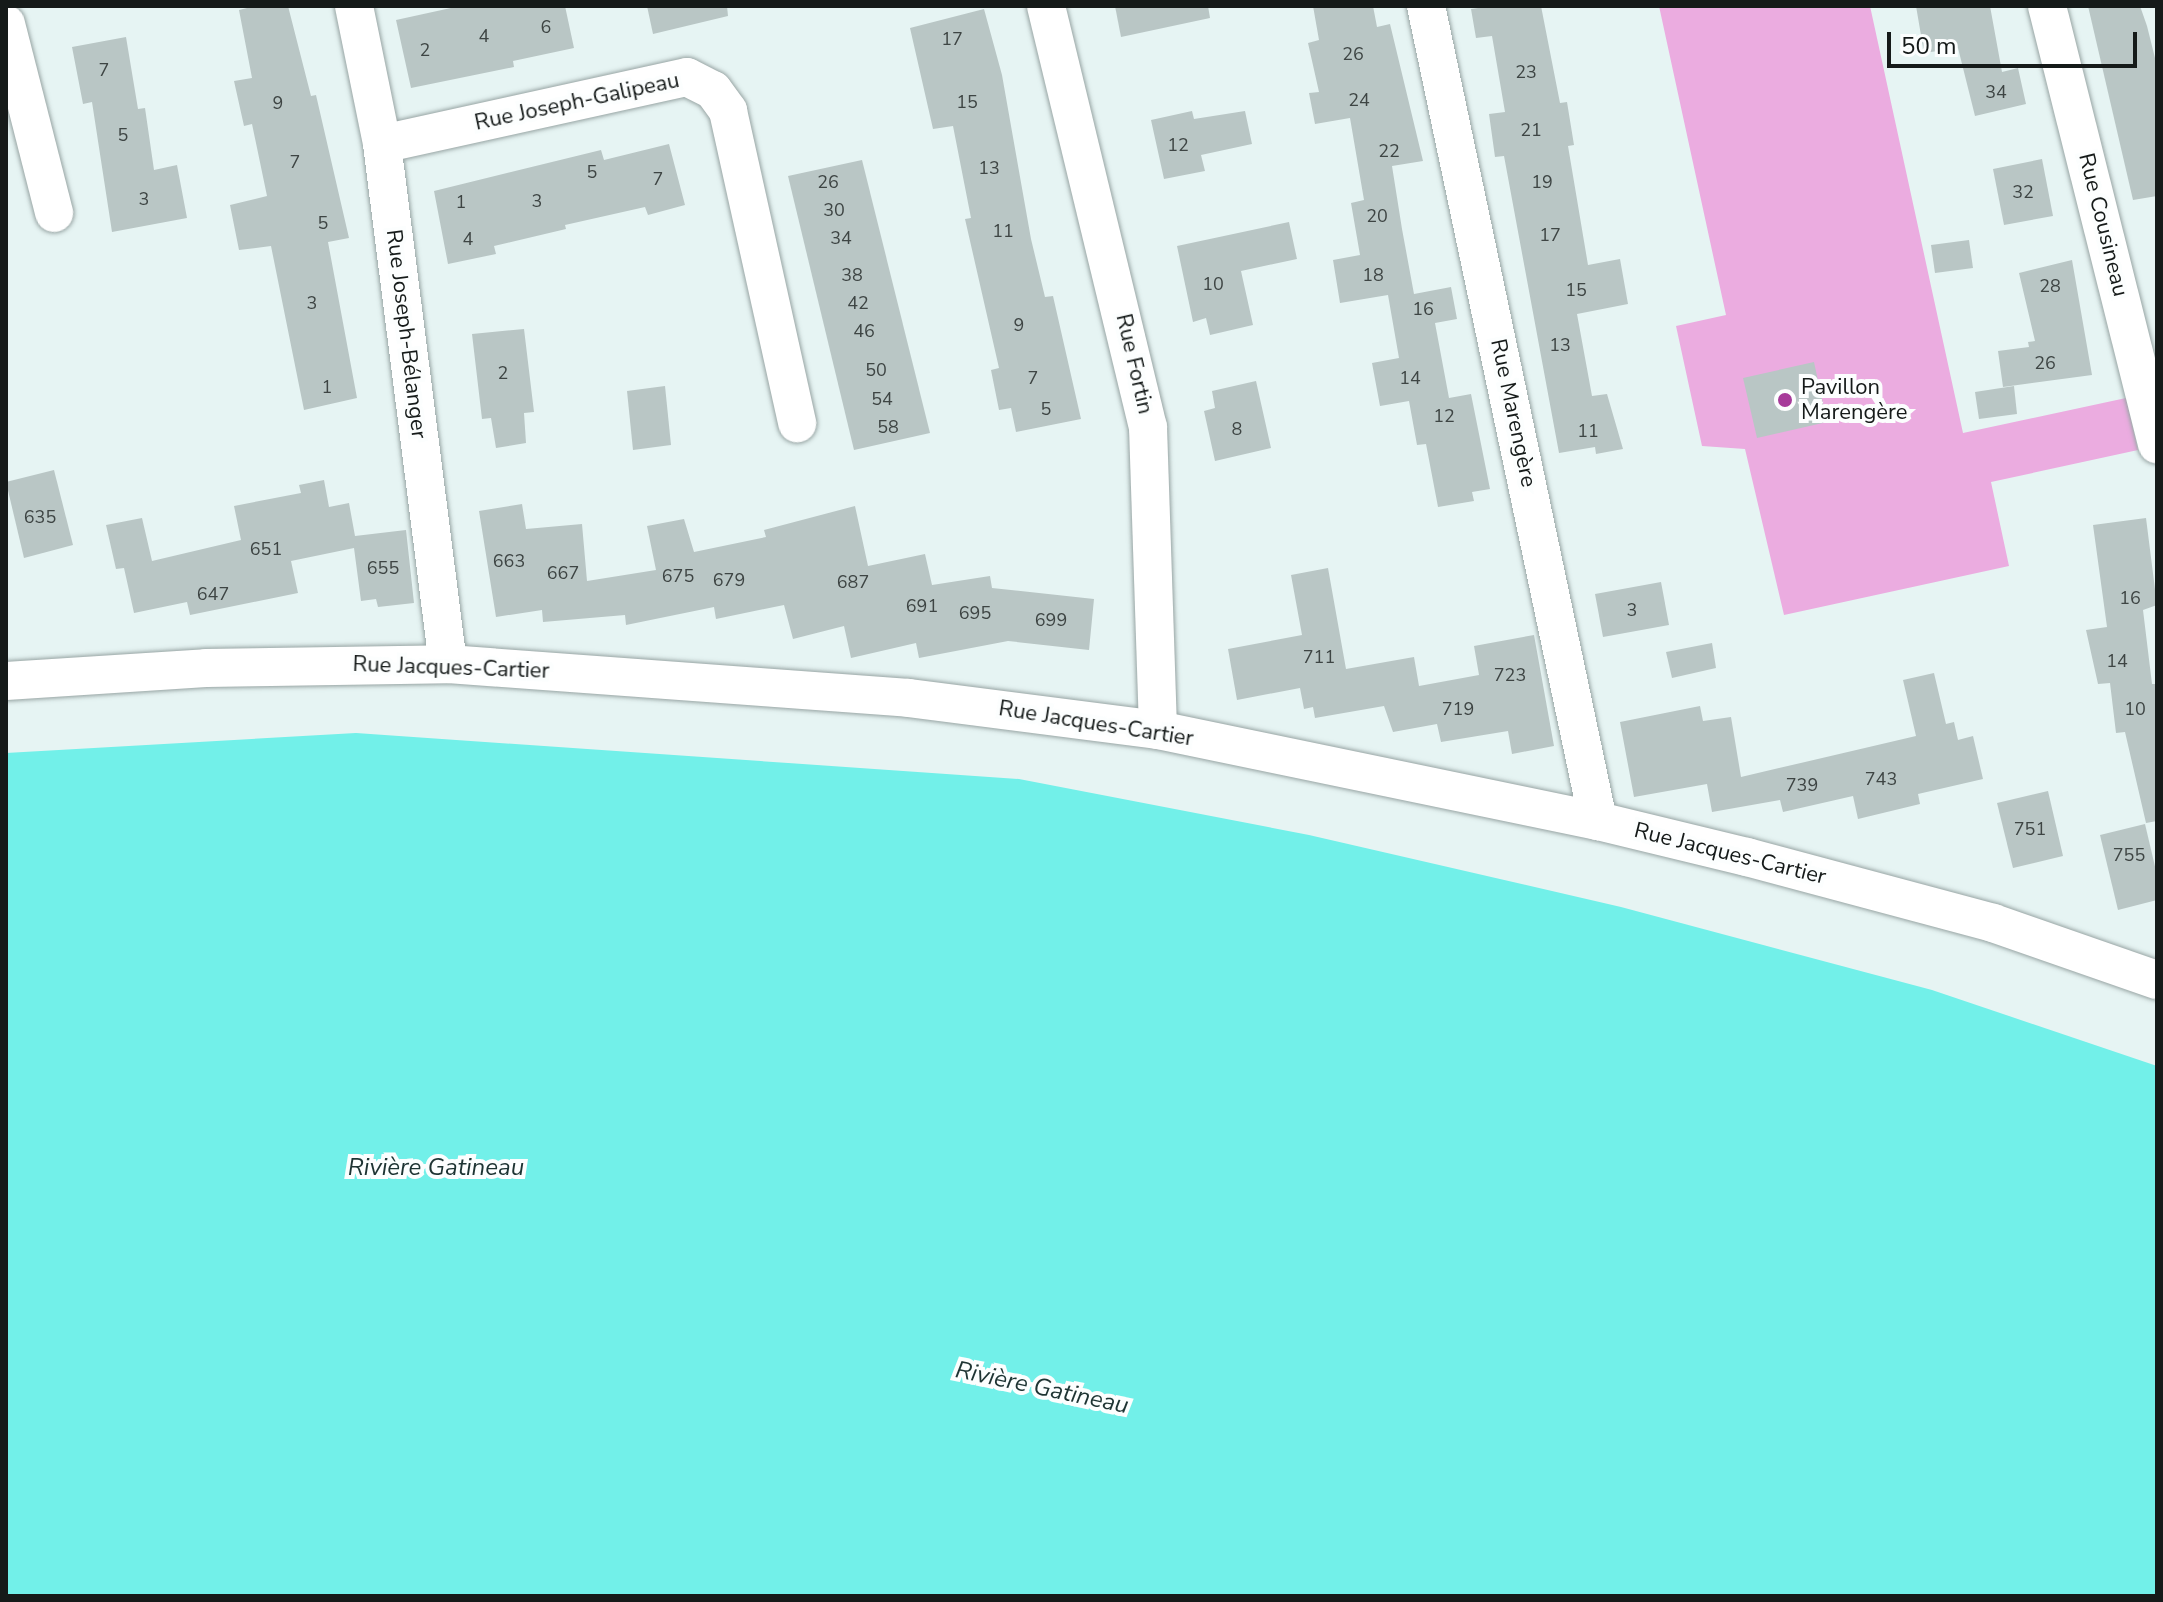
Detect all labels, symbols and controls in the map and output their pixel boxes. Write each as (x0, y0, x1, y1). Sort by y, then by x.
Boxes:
house number: 6 (541, 16, 551, 38)
scale bar (1891, 16, 2141, 66)
house number: 4 (479, 25, 489, 47)
house number: 17 (941, 28, 963, 50)
text: 50 m (1901, 30, 1957, 62)
house number: 2 (420, 39, 430, 61)
house number: 26 (1342, 43, 1364, 65)
house number: 7 (99, 59, 109, 81)
house number: 23 (1515, 61, 1537, 83)
street label: Rue Joseph-Galipeau (472, 67, 682, 137)
house number: 34 (1985, 81, 2007, 103)
house number: 24 (1348, 89, 1370, 111)
house number: 15 (956, 91, 978, 113)
house number: 9 (273, 92, 283, 114)
house number: 21 (1520, 119, 1542, 141)
house number: 5 (118, 124, 128, 146)
house number: 12 (1167, 134, 1189, 156)
house number: 22 (1378, 140, 1400, 162)
house number: 7 (290, 151, 300, 173)
street label: Rue Cousineau (2072, 151, 2134, 299)
house number: 13 (978, 157, 1000, 179)
house number: 5 (587, 161, 597, 183)
house number: 7 (653, 168, 663, 190)
house number: 26 (817, 171, 839, 193)
house number: 19 (1531, 171, 1553, 193)
house number: 32 (2012, 181, 2034, 203)
house number: 3 (139, 188, 149, 210)
house number: 3 (532, 190, 542, 212)
house number: 1 (456, 191, 466, 213)
house number: 30 (823, 199, 845, 221)
house number: 20 (1366, 205, 1388, 227)
house number: 5 (318, 212, 328, 234)
house number: 11 (992, 220, 1014, 242)
house number: 17 (1539, 224, 1561, 246)
house number: 34 (830, 227, 852, 249)
street label: Rue Joseph-Bélanger (380, 228, 432, 440)
house number: 4 (463, 228, 473, 250)
house number: 38 (841, 264, 863, 286)
house number: 18 (1362, 264, 1384, 286)
house number: 10 (1202, 273, 1224, 295)
house number: 28 (2039, 275, 2061, 297)
house number: 15 (1565, 279, 1587, 301)
house number: 3 (307, 292, 317, 314)
house number: 42 (847, 292, 869, 314)
house number: 16 (1412, 298, 1434, 320)
street label: Rue Fortin (1110, 311, 1158, 417)
house number: 9 (1014, 314, 1024, 336)
house number: 46 (853, 320, 875, 342)
house number: 13 (1549, 334, 1571, 356)
street label: Rue Marengère (1484, 336, 1542, 490)
house number: 26 (2034, 352, 2056, 374)
house number: 50 (865, 359, 887, 381)
house number: 2 (498, 362, 508, 384)
house number: 7 (1028, 367, 1038, 389)
house number: 14 (1399, 367, 1421, 389)
place label: Pavillon Marengère (1801, 374, 1907, 426)
house number: 1 (322, 376, 332, 398)
house number: 54 (871, 388, 893, 410)
marker: Pavillon Marengère (1776, 391, 1794, 409)
house number: 5 (1041, 398, 1051, 420)
house number: 12 (1433, 405, 1455, 427)
house number: 58 (877, 416, 899, 438)
house number: 8 (1232, 418, 1242, 440)
house number: 11 (1577, 420, 1599, 442)
house number: 635 (24, 506, 56, 528)
house number: 651 (250, 538, 282, 560)
house number: 663 (493, 550, 525, 572)
house number: 655 (367, 557, 399, 579)
house number: 667 (547, 562, 579, 584)
house number: 675 (662, 565, 694, 587)
house number: 679 (713, 569, 745, 591)
house number: 687 (837, 571, 869, 593)
house number: 647 (197, 583, 229, 605)
house number: 16 (2119, 587, 2141, 609)
house number: 691 (906, 595, 938, 617)
house number: 3 (1627, 599, 1637, 621)
house number: 695 (959, 602, 991, 624)
house number: 699 (1035, 609, 1067, 631)
house number: 711 (1303, 646, 1335, 668)
house number: 14 (2106, 650, 2128, 672)
street label: Rue Jacques-Cartier (352, 651, 550, 685)
house number: 723 (1494, 664, 1526, 686)
street label: Rue Jacques-Cartier (997, 696, 1195, 752)
house number: 719 (1442, 698, 1474, 720)
house number: 10 (2124, 698, 2146, 720)
house number: 743 (1865, 768, 1897, 790)
house number: 739 (1786, 774, 1818, 796)
street label: Rue Jacques-Cartier (1631, 817, 1829, 891)
house number: 751 (2014, 818, 2046, 840)
house number: 755 (2113, 844, 2145, 866)
water label: Rivière Gatineau (348, 1154, 524, 1182)
water label: Rivière Gatineau (953, 1356, 1131, 1420)

